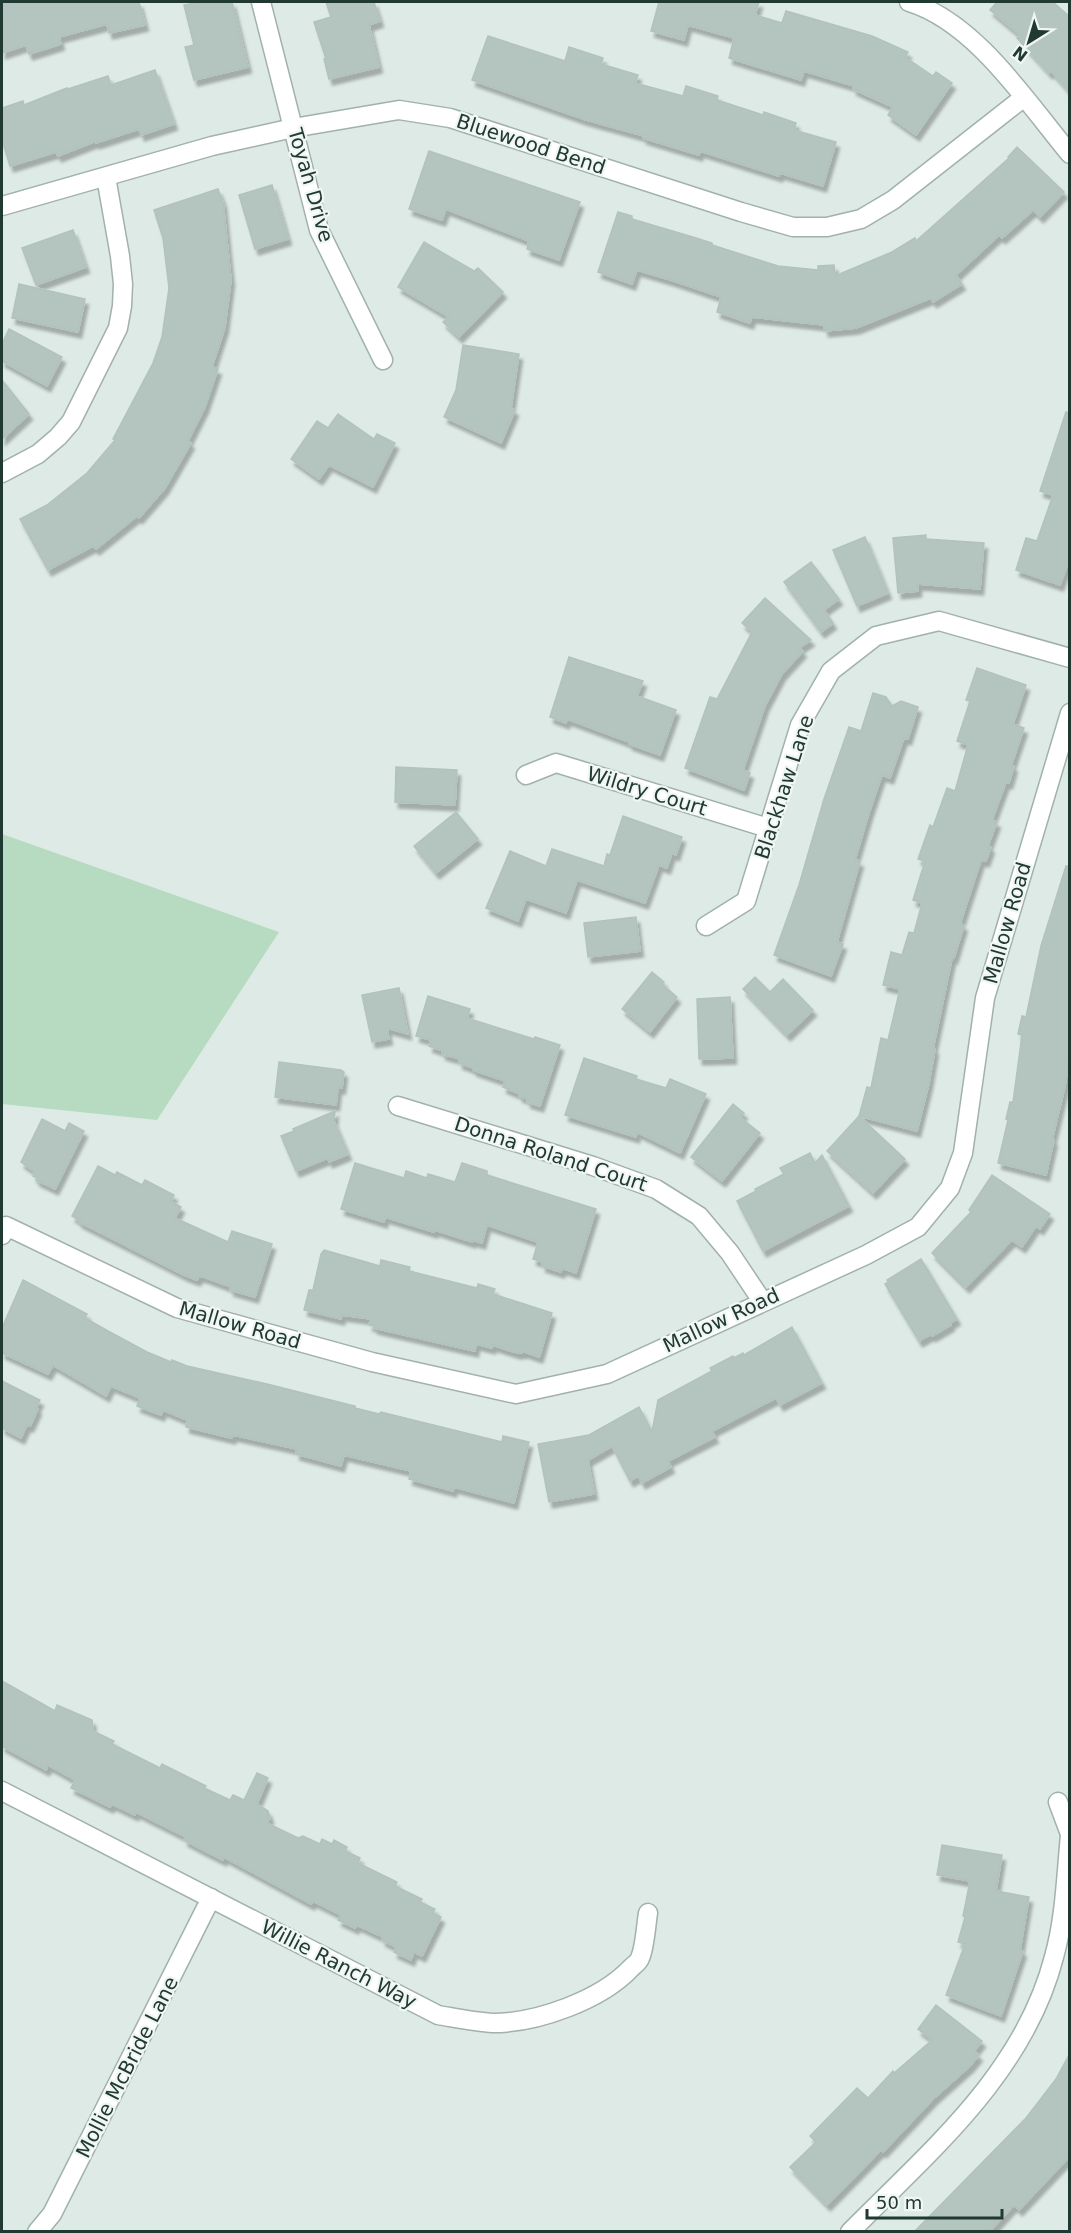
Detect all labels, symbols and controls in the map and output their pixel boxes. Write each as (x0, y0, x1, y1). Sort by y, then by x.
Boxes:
north arrow (999, 12, 1059, 72)
text: N (1009, 42, 1031, 65)
street label: Bluewood Bend (453, 109, 609, 179)
street label: Toyah Drive (283, 124, 339, 245)
street label: Blackhaw Lane (749, 712, 819, 862)
street label: Wildry Court (584, 761, 710, 821)
street label: Mallow Road (978, 859, 1036, 987)
street label: Donna Roland Court (452, 1111, 651, 1197)
street label: Mallow Road (659, 1283, 783, 1357)
street label: Mallow Road (176, 1296, 304, 1354)
street label: Willie Ranch Way (257, 1914, 421, 2014)
street label: Mollie McBride Lane (71, 1972, 183, 2162)
scale bar (867, 2182, 1002, 2220)
text: 50 m (876, 2192, 922, 2213)

